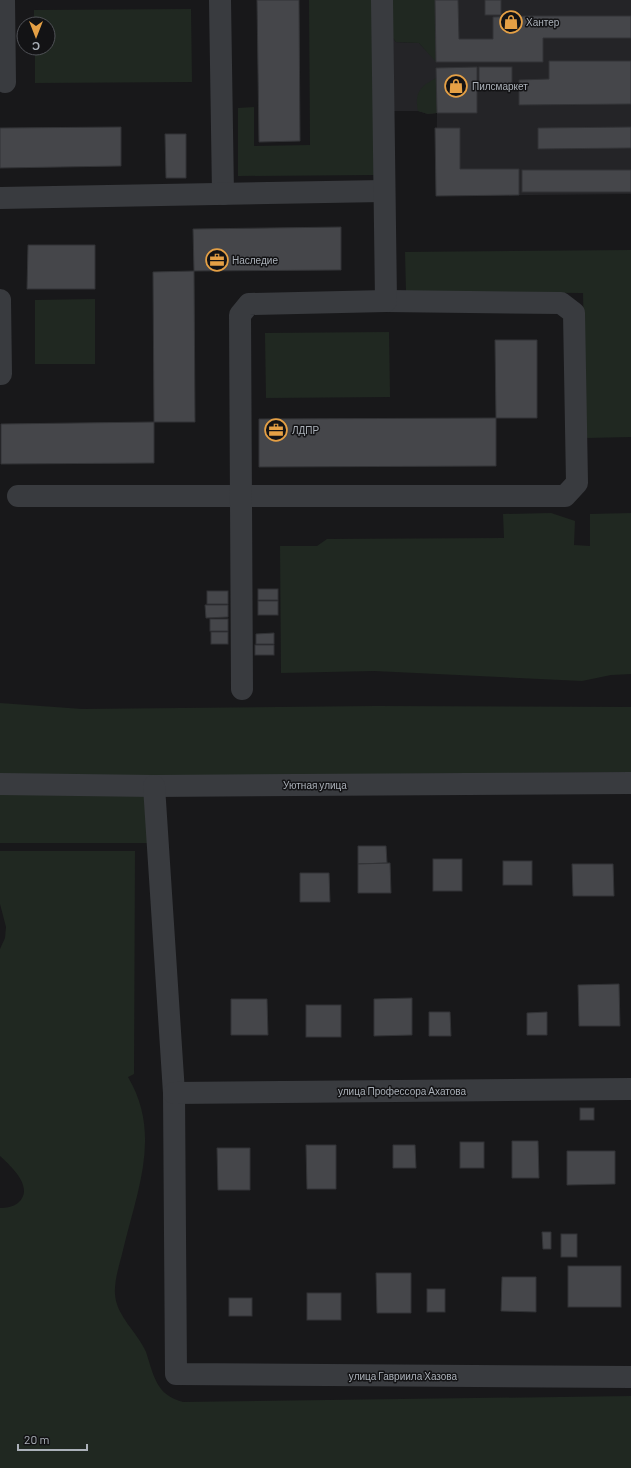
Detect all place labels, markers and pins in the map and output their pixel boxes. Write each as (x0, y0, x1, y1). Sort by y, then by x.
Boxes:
shop icon: Хантер (498, 9, 524, 35)
place label: Хантер (526, 16, 560, 28)
shop icon: Пилсмаркет (443, 73, 469, 99)
place label: Пилсмаркет (472, 80, 528, 92)
office icon: Наследие (204, 247, 230, 273)
place label: Наследие (232, 254, 278, 266)
office icon: ЛДПР (263, 417, 289, 443)
place label: ЛДПР (292, 424, 320, 436)

